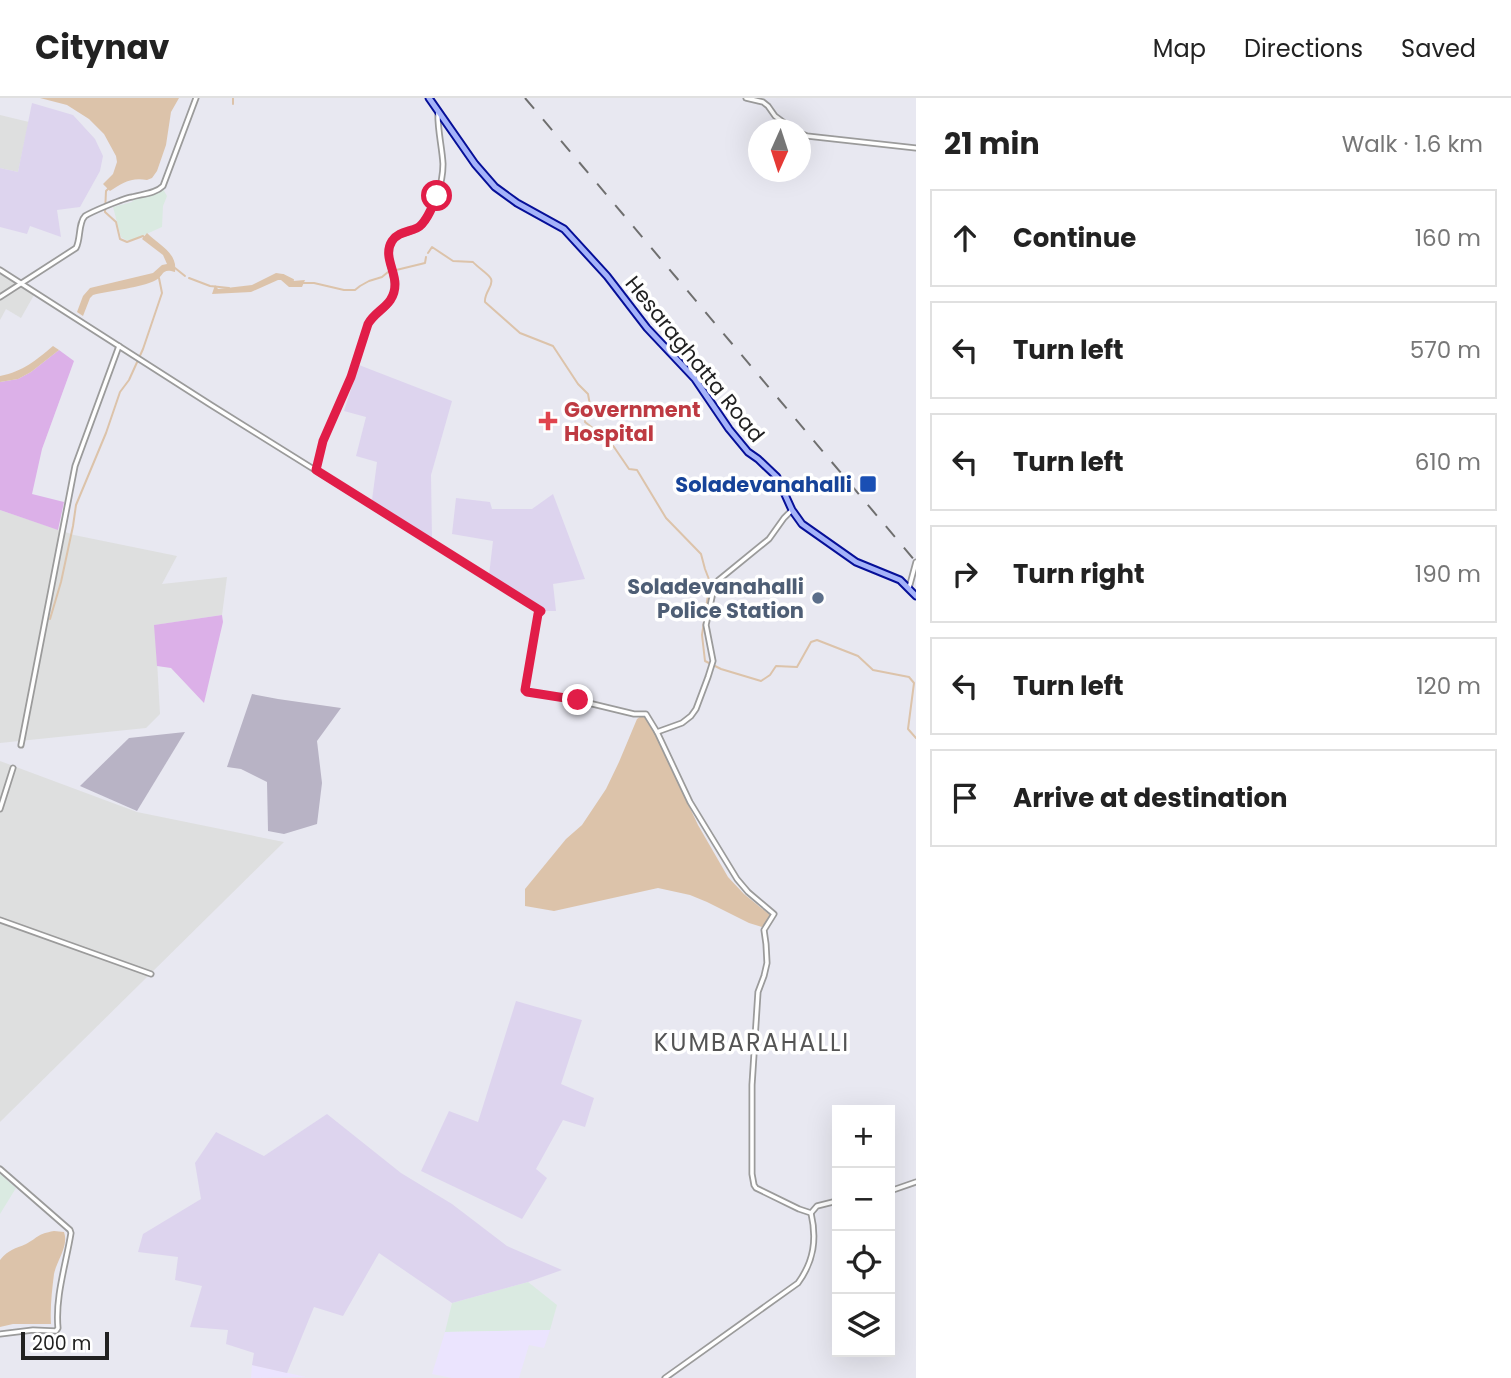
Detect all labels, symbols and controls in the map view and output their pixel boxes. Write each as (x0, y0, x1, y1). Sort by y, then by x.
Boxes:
text: Citynav (35, 24, 169, 71)
text: Map (1153, 32, 1206, 65)
text: Directions (1244, 32, 1363, 65)
text: Saved (1401, 32, 1476, 65)
north arrow (748, 119, 811, 182)
text: 21 min (944, 122, 1040, 165)
text: Walk · 1.6 km (1342, 128, 1483, 160)
route start (421, 180, 452, 211)
icon: ahead (946, 219, 984, 257)
text: Continue (1013, 220, 1136, 256)
text: 160 m (1415, 222, 1481, 254)
street label: Hesaraghatta Road (619, 270, 771, 448)
icon: left (946, 331, 984, 369)
text: Turn left (1013, 332, 1124, 368)
text: 570 m (1410, 334, 1481, 366)
place label: Government Hospital (564, 395, 700, 448)
marker: Government Hospital (538, 411, 558, 431)
icon: left (946, 443, 984, 481)
text: Turn left (1013, 444, 1124, 480)
text: 610 m (1415, 446, 1481, 478)
place label: Soladevanahalli (675, 470, 852, 499)
marker: Soladevanahalli (858, 474, 878, 494)
icon: right (946, 555, 984, 593)
text: Turn right (1013, 556, 1145, 592)
text: 190 m (1415, 558, 1481, 590)
place label: Soladevanahalli Police Station (627, 572, 804, 625)
marker: Soladevanahalli Police Station (810, 590, 826, 606)
icon: left (946, 667, 984, 705)
text: Turn left (1013, 668, 1124, 704)
text: 120 m (1416, 670, 1481, 702)
route end (562, 684, 593, 715)
icon: arrive (946, 779, 984, 817)
text: Arrive at destination (1013, 780, 1288, 816)
district label: KUMBARAHALLI (654, 1026, 850, 1059)
map controls (832, 1105, 895, 1357)
button: + (832, 1105, 895, 1168)
button: − (832, 1168, 895, 1231)
button: locate (832, 1231, 895, 1294)
button: layers (832, 1294, 895, 1357)
scale bar (21, 1329, 108, 1361)
text: 200 m (32, 1330, 91, 1357)

